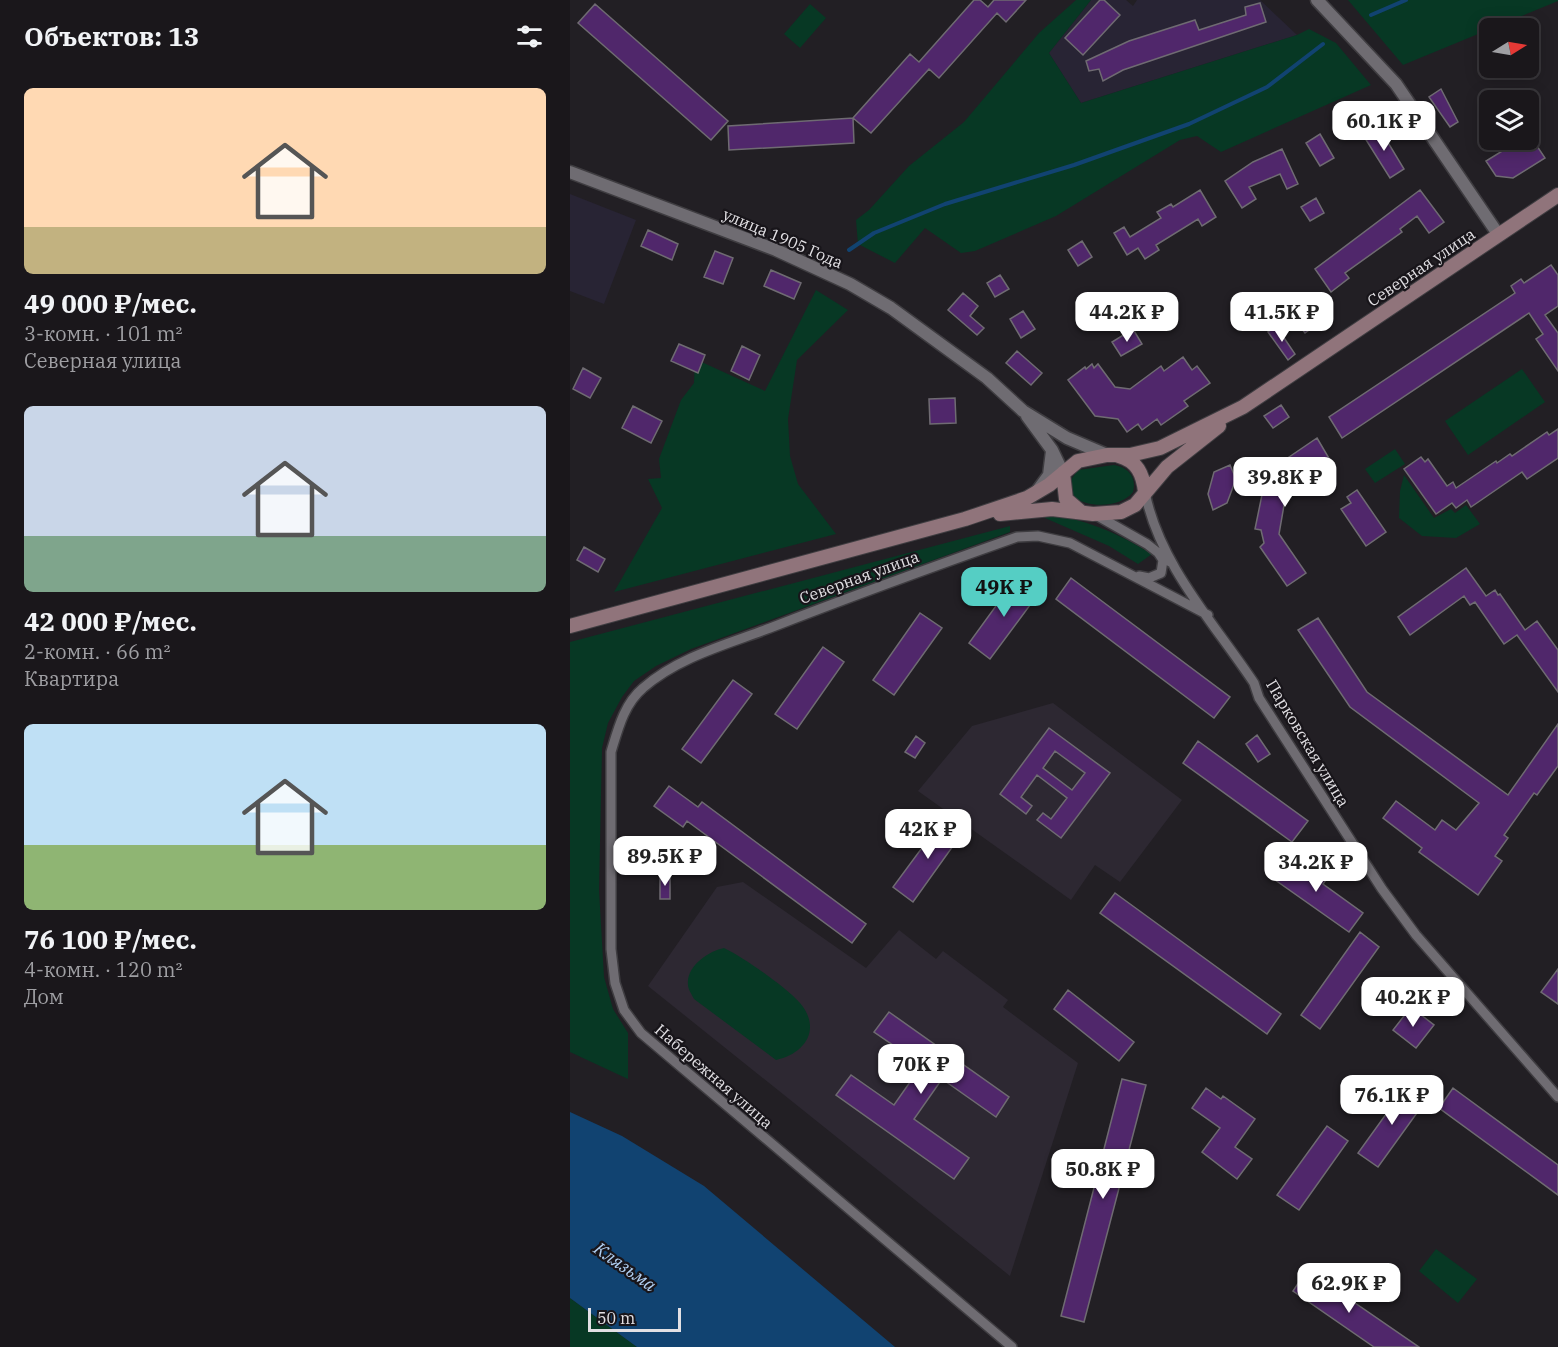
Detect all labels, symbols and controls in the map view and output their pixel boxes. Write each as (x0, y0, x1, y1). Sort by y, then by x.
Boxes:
north arrow (1479, 18, 1539, 78)
map controls (1479, 18, 1539, 150)
text: Объектов: 13 (24, 19, 199, 53)
icon: filters (513, 20, 546, 53)
button: layers (1479, 90, 1539, 150)
pin: 60.1K ₽ (1329, 101, 1439, 152)
text: 60.1K ₽ (1346, 107, 1422, 134)
icon: home (231, 127, 339, 235)
street label: улица 1905 Года (720, 204, 846, 272)
street label: Северная улица (1363, 223, 1479, 310)
text: 49 000 ₽/мес. (24, 286, 197, 320)
pin: 44.2K ₽ (1072, 292, 1182, 343)
pin: 41.5K ₽ (1227, 292, 1337, 343)
text: 44.2K ₽ (1089, 298, 1165, 325)
text: 41.5K ₽ (1244, 298, 1320, 325)
text: 3-комн. · 101 m² (24, 320, 183, 347)
text: Северная улица (24, 347, 181, 374)
icon: home (231, 445, 339, 553)
pin: 39.8K ₽ (1230, 457, 1340, 508)
text: 39.8K ₽ (1247, 463, 1323, 490)
street label: Северная улица (796, 546, 922, 608)
pin: 49K ₽ (962, 567, 1046, 618)
text: 49K ₽ (975, 573, 1033, 600)
text: 42 000 ₽/мес. (24, 604, 197, 638)
text: 2-комн. · 66 m² (24, 638, 171, 665)
text: Квартира (24, 665, 119, 692)
street label: Парковская улица (1262, 676, 1354, 810)
icon: home (231, 763, 339, 871)
pin: 42K ₽ (886, 809, 970, 860)
text: 42K ₽ (899, 815, 957, 842)
pin: 89.5K ₽ (610, 836, 720, 887)
text: 89.5K ₽ (627, 842, 703, 869)
pin: 34.2K ₽ (1261, 842, 1371, 893)
text: 34.2K ₽ (1278, 848, 1354, 875)
text: 76 100 ₽/мес. (24, 922, 197, 956)
text: 4-комн. · 120 m² (24, 956, 183, 983)
pin: 40.2K ₽ (1358, 977, 1468, 1028)
text: Дом (24, 983, 64, 1010)
text: 40.2K ₽ (1375, 983, 1451, 1010)
street label: Набережная улица (651, 1019, 777, 1133)
pin: 70K ₽ (879, 1044, 963, 1095)
text: 70K ₽ (892, 1050, 950, 1077)
pin: 76.1K ₽ (1337, 1075, 1447, 1126)
text: 76.1K ₽ (1354, 1081, 1430, 1108)
pin: 50.8K ₽ (1048, 1149, 1158, 1200)
text: 50.8K ₽ (1065, 1155, 1141, 1182)
water label: Клязьма (589, 1236, 661, 1296)
pin: 62.9K ₽ (1294, 1263, 1404, 1314)
text: 62.9K ₽ (1311, 1269, 1387, 1296)
scale bar (588, 1305, 681, 1332)
text: 50 m (597, 1308, 635, 1328)

